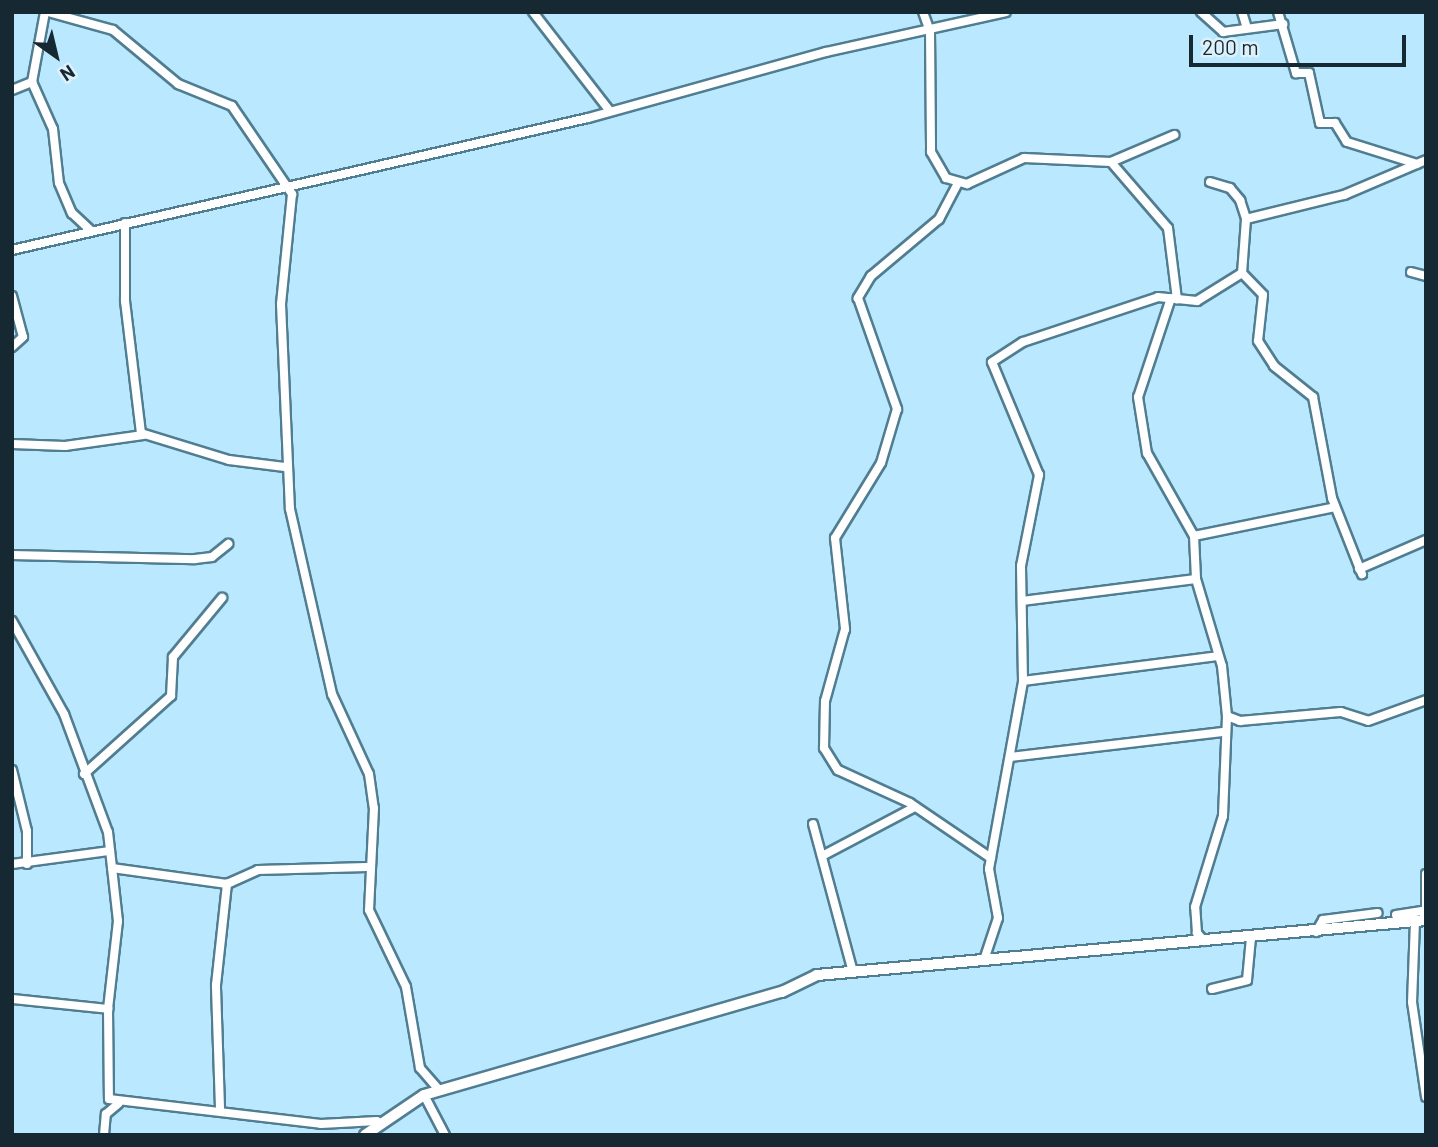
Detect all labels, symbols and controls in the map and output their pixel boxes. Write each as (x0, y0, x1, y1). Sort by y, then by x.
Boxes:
north arrow (21, 21, 91, 91)
scale bar (1193, 21, 1410, 65)
text: 200 m (1202, 34, 1259, 59)
text: N (56, 61, 80, 87)

